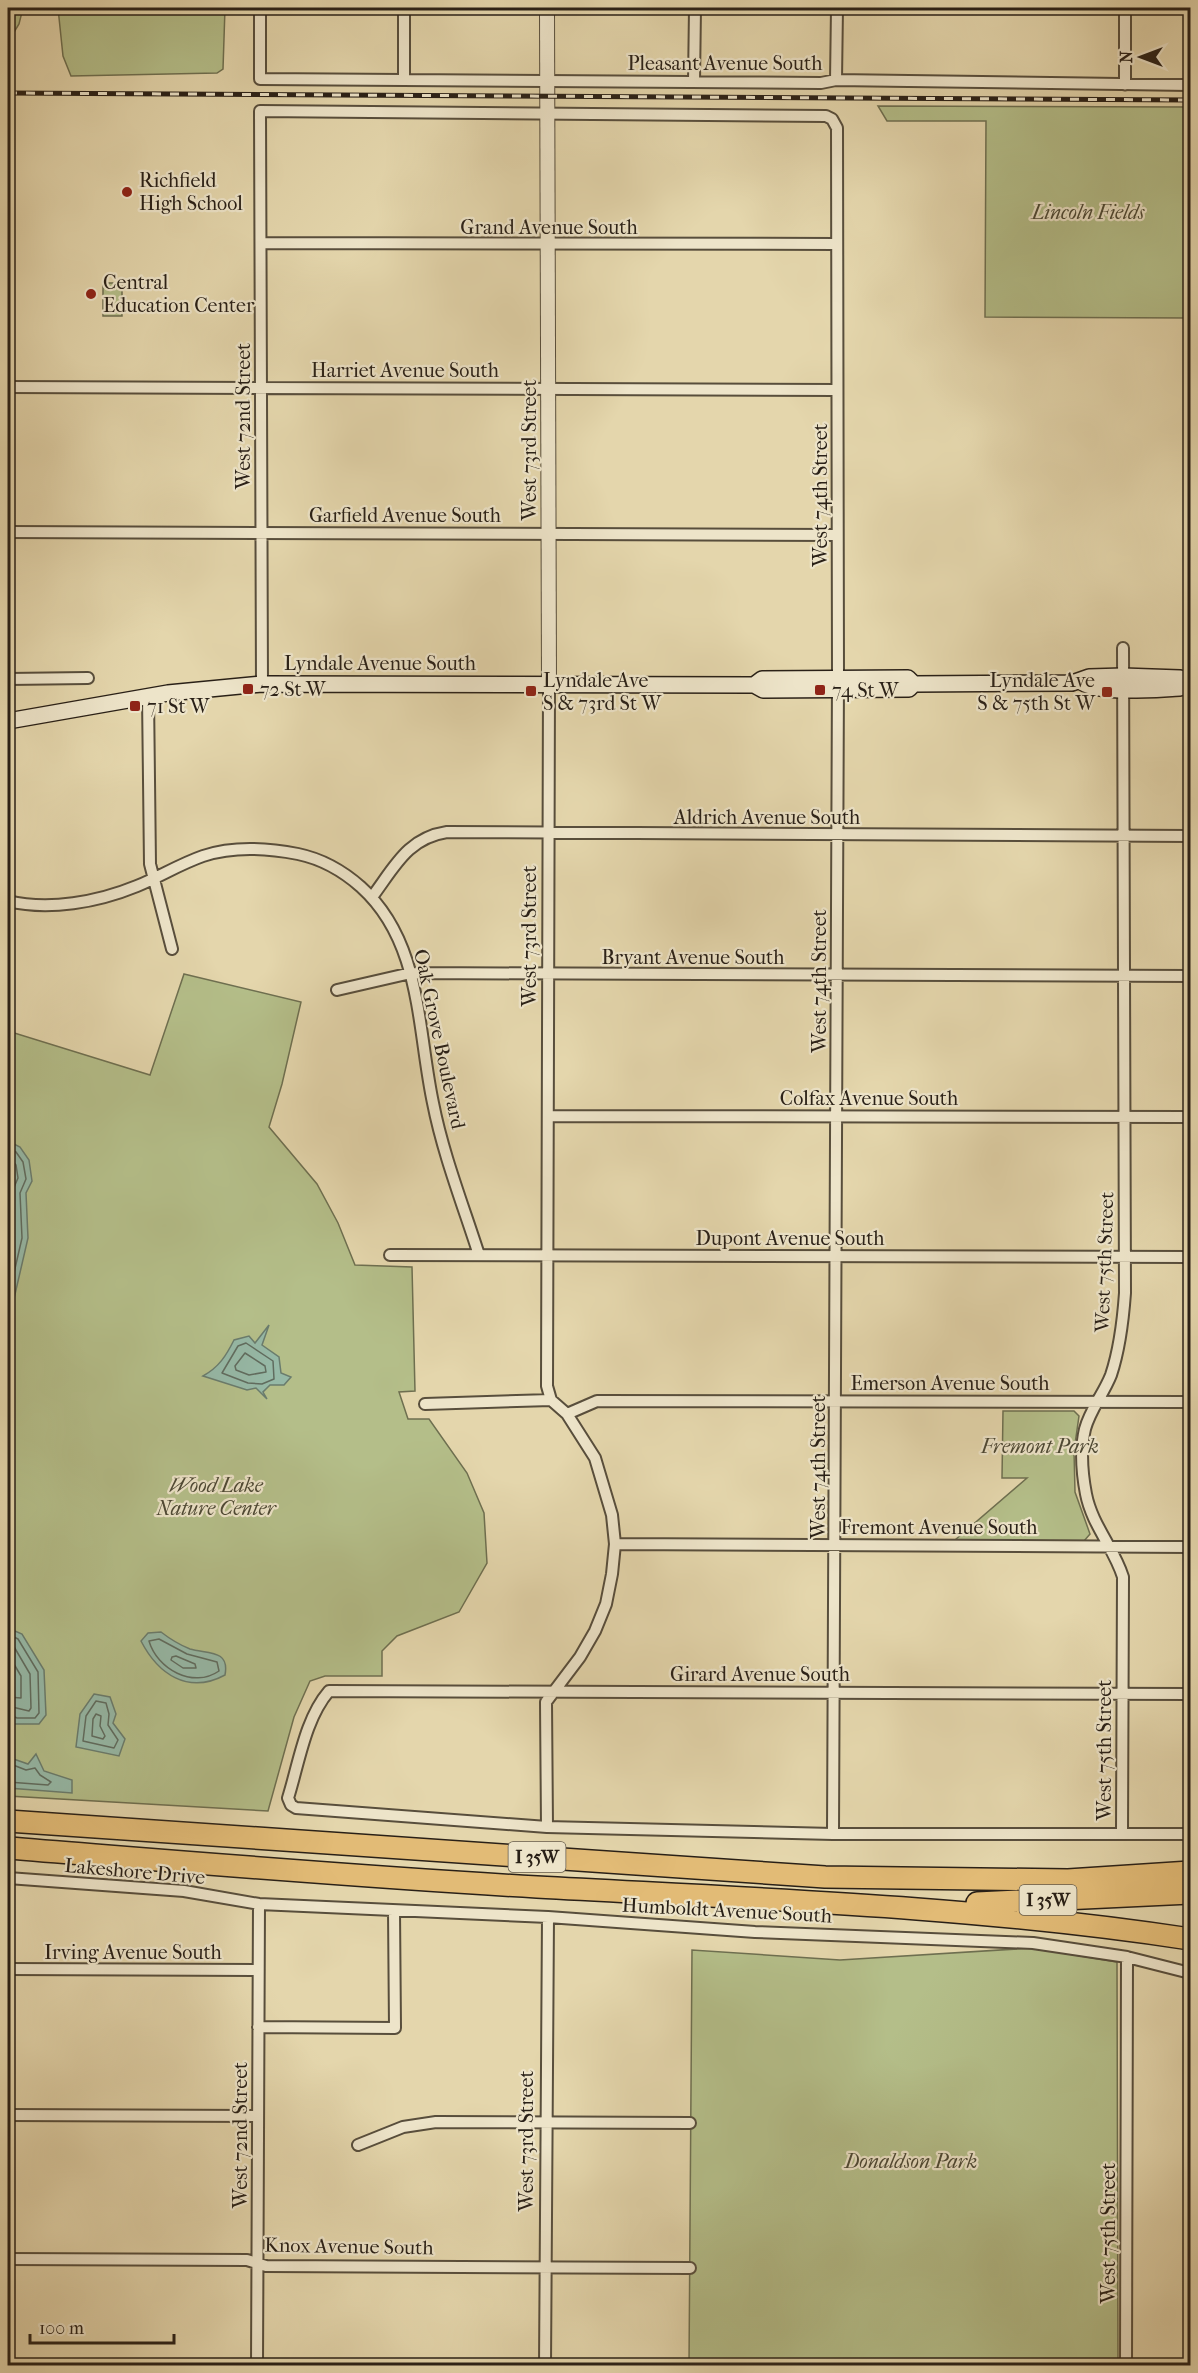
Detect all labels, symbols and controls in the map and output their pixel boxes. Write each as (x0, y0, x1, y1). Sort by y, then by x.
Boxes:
north arrow (1111, 27, 1171, 87)
text: N (1117, 50, 1136, 63)
street label: Pleasant Avenue South (628, 52, 823, 75)
place label: Richfield High School (139, 169, 243, 215)
marker: Richfield High School (120, 185, 134, 199)
park label: Lincoln Fields (1030, 201, 1145, 224)
street label: Grand Avenue South (460, 216, 638, 239)
place label: Central Education Center (103, 271, 255, 317)
marker: Central Education Center (84, 287, 98, 301)
street label: West 72nd Street (232, 343, 255, 490)
street label: Harriet Avenue South (311, 359, 500, 382)
street label: West 73rd Street (518, 379, 541, 522)
street label: West 74th Street (809, 423, 832, 568)
street label: Garfield Avenue South (309, 504, 502, 527)
street label: Lyndale Avenue South (284, 652, 477, 675)
place label: Lyndale Ave S & 73rd St W (543, 669, 662, 715)
place label: Lyndale Ave S & 75th St W (977, 669, 1096, 715)
place label: 72 St W (260, 678, 327, 701)
place label: 74 St W (832, 679, 900, 702)
marker: 72 St W (241, 682, 255, 696)
marker: 74 St W (813, 683, 827, 697)
marker: Lyndale Ave S & 73rd St W (524, 684, 538, 698)
marker: Lyndale Ave S & 75th St W (1100, 685, 1114, 699)
place label: 71 St W (147, 695, 211, 718)
marker: 71 St W (128, 699, 142, 713)
street label: Aldrich Avenue South (673, 806, 861, 829)
street label: West 73rd Street (518, 865, 541, 1008)
street label: West 74th Street (808, 909, 831, 1054)
street label: Bryant Avenue South (602, 946, 785, 969)
street label: Oak Grove Boulevard (409, 947, 470, 1132)
street label: Colfax Avenue South (780, 1087, 959, 1110)
street label: West 75th Street (1091, 1191, 1118, 1334)
street label: Dupont Avenue South (695, 1227, 885, 1250)
street label: Emerson Avenue South (850, 1372, 1050, 1395)
street label: West 74th Street (807, 1395, 830, 1540)
park label: Fremont Park (980, 1435, 1099, 1458)
park label: Wood Lake Nature Center (155, 1474, 278, 1520)
street label: Fremont Avenue South (840, 1516, 1038, 1539)
street label: Girard Avenue South (670, 1663, 851, 1686)
street label: West 75th Street (1093, 1680, 1116, 1821)
road number: I 35W (508, 1842, 566, 1872)
street label: Lakeshore Drive (64, 1854, 206, 1889)
road number: I 35W (1020, 1885, 1076, 1915)
street label: Humboldt Avenue South (621, 1894, 833, 1928)
street label: Irving Avenue South (44, 1941, 223, 1964)
street label: West 72nd Street (229, 2062, 252, 2209)
street label: West 73rd Street (515, 2070, 538, 2213)
park label: Donaldson Park (843, 2150, 977, 2173)
street label: West 75th Street (1097, 2163, 1120, 2304)
street label: Knox Avenue South (264, 2234, 435, 2259)
scale bar (30, 2307, 174, 2345)
text: 100 m (39, 2318, 84, 2339)

